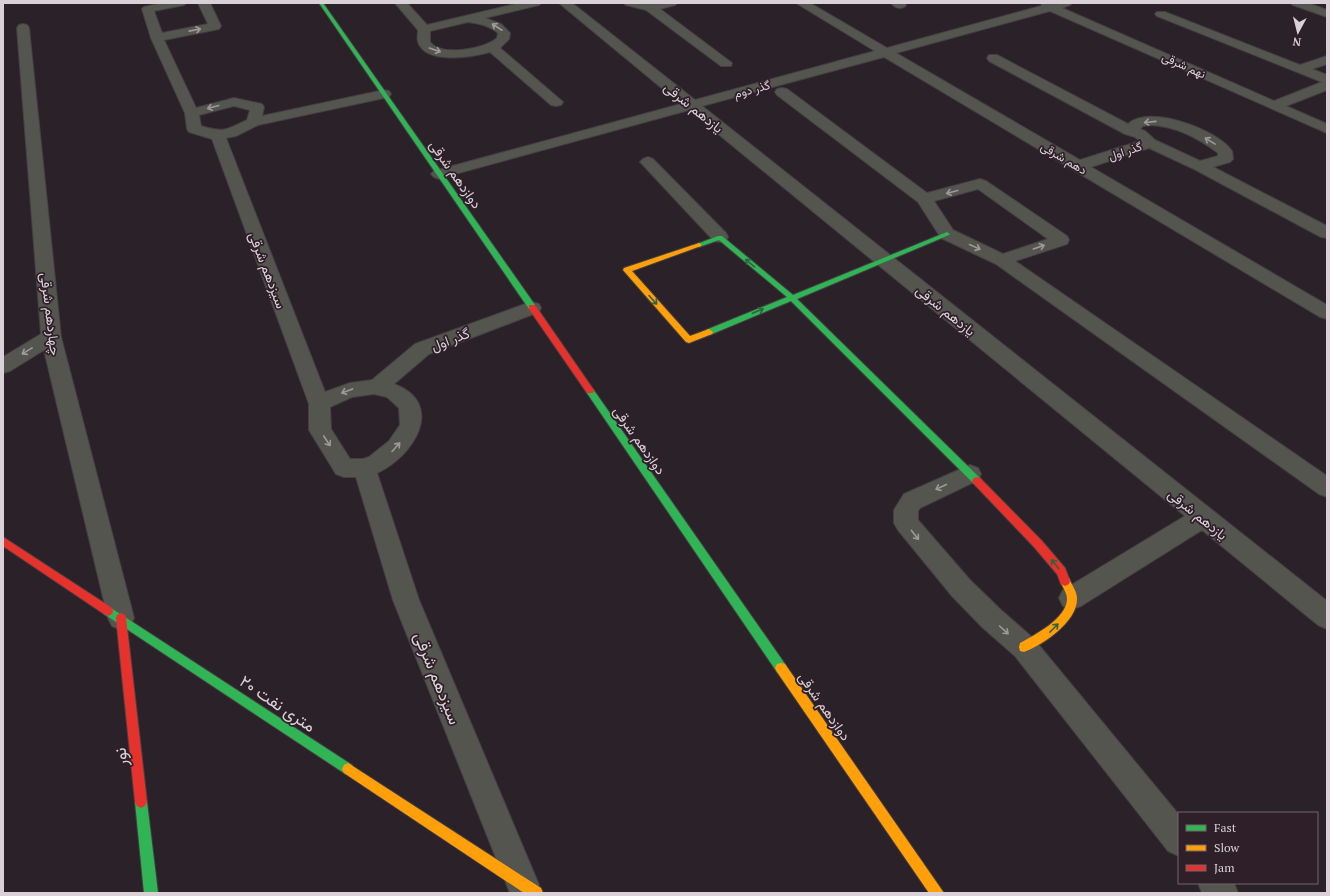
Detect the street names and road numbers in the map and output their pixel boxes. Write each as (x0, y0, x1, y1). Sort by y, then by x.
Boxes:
street label: نهم شرقی (1159, 49, 1208, 82)
street label: یازدهم شرقی (660, 77, 728, 137)
street label: گذر دوم (732, 77, 772, 102)
street label: دوازدهم شرقی (425, 136, 487, 212)
street label: دهم شرقی (1038, 138, 1090, 179)
street label: گذر اول (1106, 139, 1144, 164)
street label: سیزدهم شرقی (245, 229, 291, 311)
street label: چهاردهم شرقی (35, 271, 66, 357)
street label: یازدهم شرقی (912, 280, 980, 340)
street label: گذر اول (428, 323, 473, 356)
street label: دوازدهم شرقی (609, 402, 671, 478)
street label: یازدهم شرقی (1164, 484, 1232, 544)
street label: سیزدهم شرقی (409, 628, 467, 728)
street label: دوازدهم شرقی (794, 668, 856, 744)
street label: ۲۰ متری نفت (235, 669, 321, 737)
street label: نور (108, 747, 132, 768)

